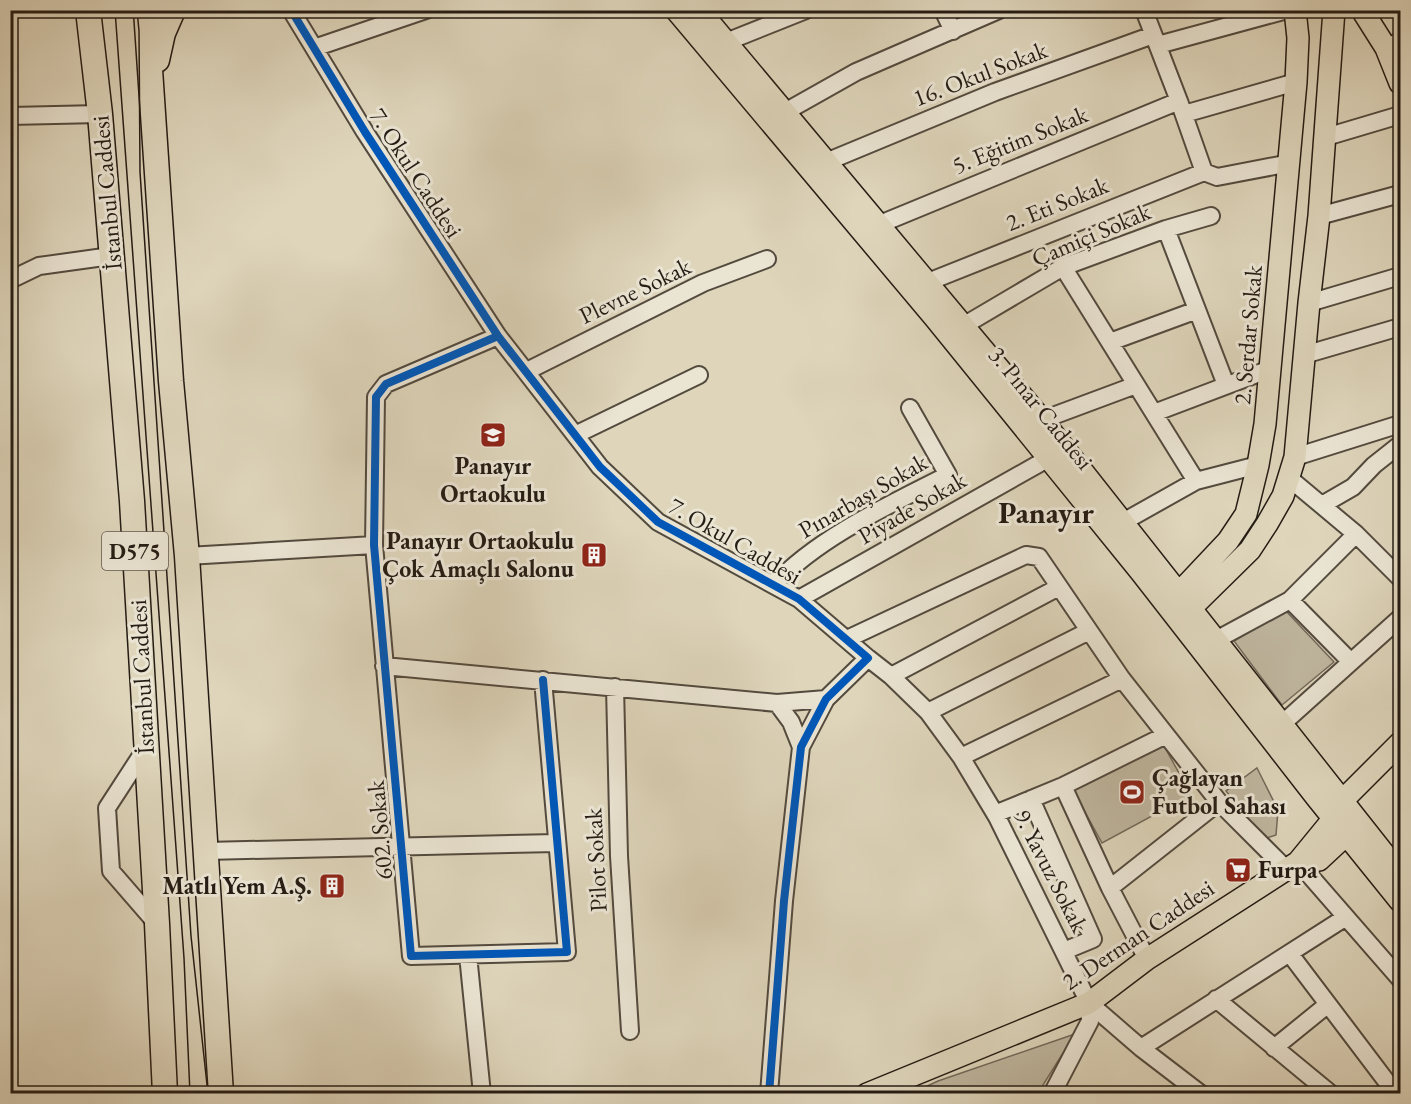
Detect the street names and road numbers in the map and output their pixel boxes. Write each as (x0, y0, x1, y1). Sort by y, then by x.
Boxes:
street label: 16. Okul Sokak (908, 34, 1052, 113)
street label: 5. Eğitim Sokak (948, 98, 1093, 181)
street label: 7. Okul Caddesi (363, 102, 470, 244)
street label: İstanbul Caddesi (84, 114, 129, 272)
street label: 2. Eti Sokak (1001, 169, 1113, 238)
street label: Çamiçi Sokak (1027, 195, 1156, 273)
street label: Plevne Sokak (574, 250, 696, 331)
street label: 2. Serdar Sokak (1226, 263, 1269, 406)
street label: 3. Pınar Caddesi (982, 340, 1101, 476)
street label: Pınarbaşı Sokak (793, 446, 934, 545)
street label: Piyade Sokak (852, 464, 972, 551)
street label: 7. Okul Caddesi (663, 490, 807, 591)
road number: D575 (102, 532, 168, 570)
street label: İstanbul Caddesi (122, 599, 161, 755)
street label: 602. Sokak (360, 778, 399, 881)
street label: 9. Yavuz Sokak (1007, 804, 1096, 938)
street label: Pilot Sokak (577, 807, 614, 913)
street label: 2. Derman Caddesi (1056, 872, 1220, 997)

